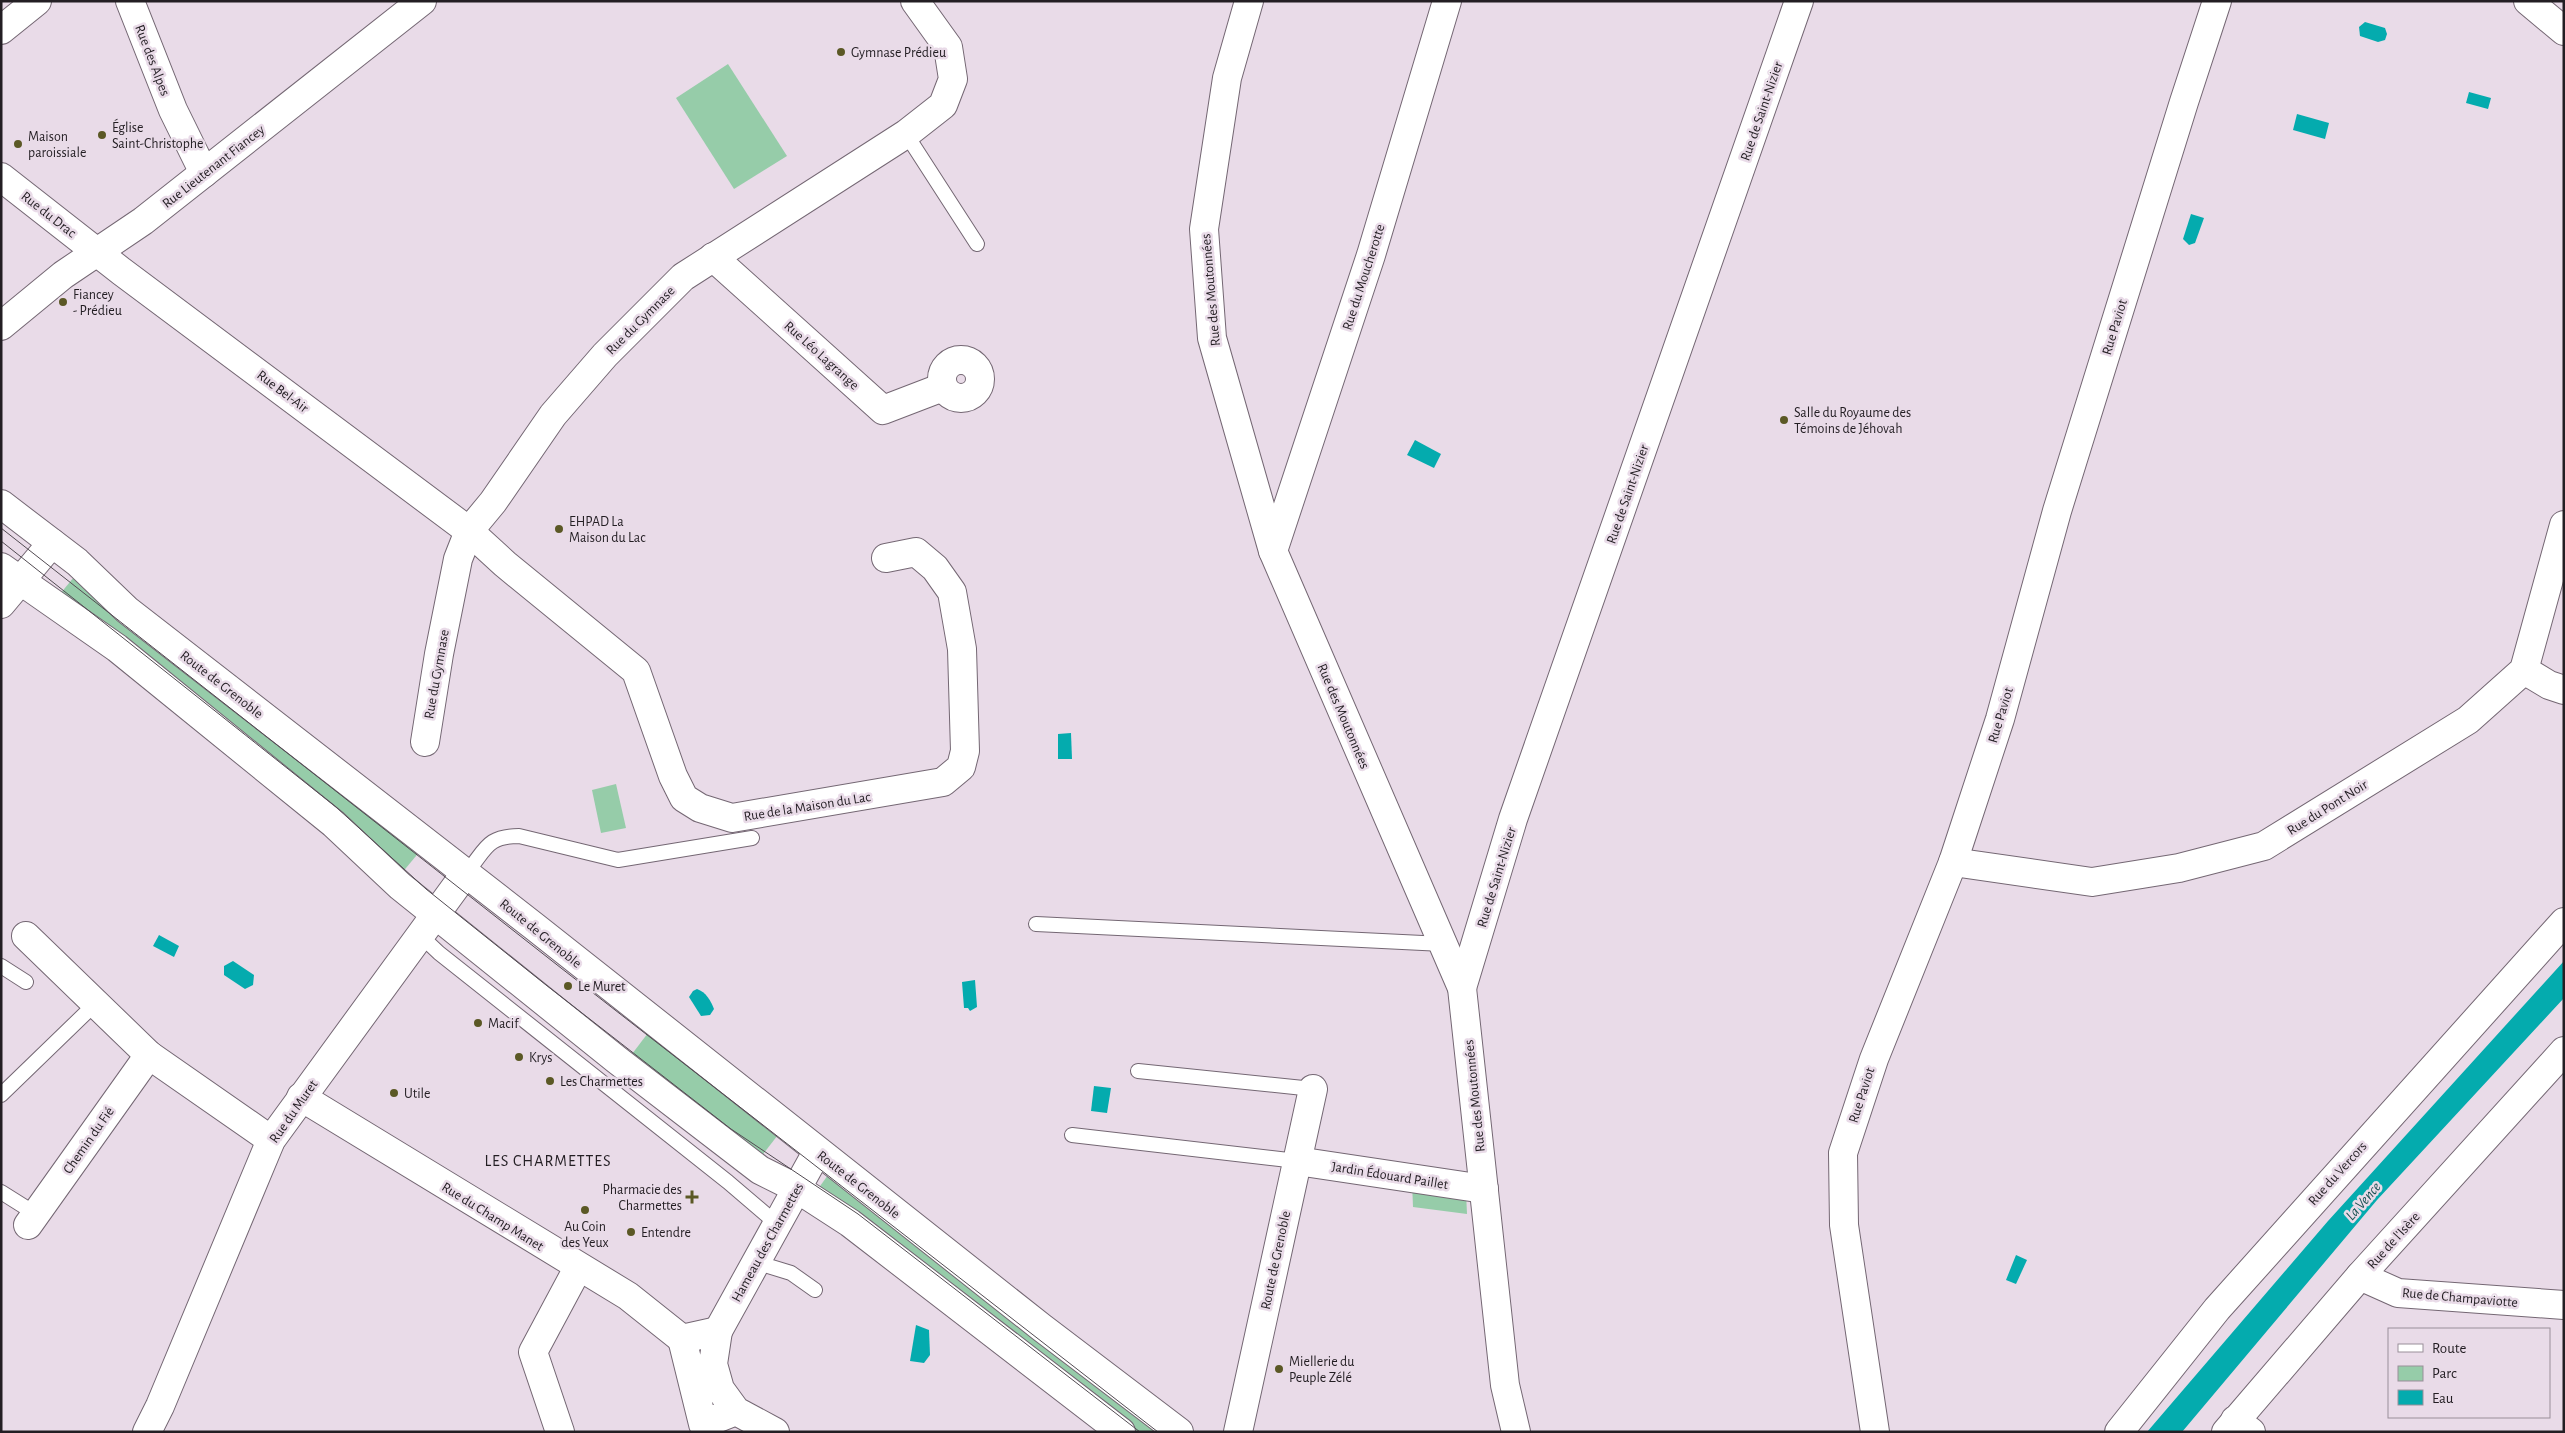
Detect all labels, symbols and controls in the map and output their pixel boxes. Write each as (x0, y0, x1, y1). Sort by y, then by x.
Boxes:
street label: Rue des Alpes (132, 23, 172, 98)
marker: Gymnase Prédieu (835, 46, 847, 58)
place label: Gymnase Prédieu (851, 46, 946, 60)
street label: Rue de Saint-Nizier (1738, 59, 1786, 163)
place label: Église Saint-Christophe (112, 118, 204, 151)
street label: Rue Lieutenant Fiancey (160, 123, 267, 211)
marker: Église Saint-Christophe (96, 129, 108, 141)
place label: Maison paroissiale (28, 130, 86, 160)
marker: Maison paroissiale (12, 138, 24, 150)
street label: Rue du Drac (18, 189, 79, 241)
street label: Rue du Moucherotte (1340, 223, 1388, 332)
street label: Rue des Moutonnées (1199, 233, 1223, 347)
street label: Rue du Gymnase (604, 284, 678, 358)
place label: Fiancey - Prédieu (73, 288, 122, 318)
marker: Fiancey - Prédieu (57, 296, 69, 308)
street label: Rue Paviot (2100, 297, 2130, 357)
street label: Rue Léo Lagrange (781, 319, 861, 393)
street label: Rue Bel-Air (254, 368, 311, 416)
place label: Salle du Royaume des Témoins de Jéhovah (1794, 406, 1911, 436)
marker: Salle du Royaume des Témoins de Jéhovah (1778, 414, 1790, 426)
street label: Rue de Saint-Nizier (1604, 442, 1652, 546)
place label: EHPAD La Maison du Lac (569, 515, 646, 545)
marker: EHPAD La Maison du Lac (553, 523, 565, 535)
street label: Rue du Gymnase (422, 628, 452, 720)
street label: Route de Grenoble (177, 648, 265, 721)
street label: Rue des Moutonnées (1315, 662, 1372, 771)
street label: Rue Paviot (1986, 685, 2016, 745)
street label: Rue du Pont Noir (2285, 777, 2370, 838)
street label: Rue de la Maison du Lac (743, 790, 872, 824)
street label: Rue de Saint-Nizier (1475, 825, 1519, 929)
street label: Route de Grenoble (497, 897, 584, 971)
marker: Le Muret (562, 980, 574, 992)
place label: Le Muret (578, 980, 626, 994)
marker: Macif (472, 1017, 484, 1029)
place label: Macif (488, 1017, 519, 1031)
street label: Rue des Moutonnées (1462, 1039, 1488, 1153)
marker: Krys (513, 1051, 525, 1063)
place label: Krys (529, 1051, 552, 1065)
street label: Rue Paviot (1846, 1065, 1878, 1125)
marker: Les Charmettes (544, 1075, 556, 1087)
place label: Les Charmettes (560, 1075, 643, 1089)
street label: Rue du Muret (267, 1077, 321, 1146)
marker: Utile (388, 1087, 400, 1099)
place label: Utile (404, 1087, 431, 1101)
street label: Chemin du Fié (61, 1105, 117, 1176)
street label: Rue du Vercors (2306, 1139, 2370, 1208)
street label: Route de Grenoble (814, 1148, 902, 1221)
district label: LES CHARMETTES (484, 1153, 612, 1169)
street label: Jardin Édouard Paillet (1331, 1157, 1450, 1192)
water label: La Vence (2343, 1179, 2384, 1223)
street label: Rue du Champ Manet (439, 1180, 546, 1254)
street label: Hameau des Charmettes (729, 1181, 806, 1304)
place label: Pharmacie des Charmettes (603, 1183, 682, 1213)
marker: Pharmacie des Charmettes (686, 1191, 698, 1203)
marker: Au Coin des Yeux (579, 1204, 591, 1216)
street label: Route de Grenoble (1259, 1210, 1293, 1311)
street label: Rue de l'Isère (2365, 1210, 2423, 1272)
place label: Au Coin des Yeux (561, 1220, 609, 1250)
marker: Entendre (625, 1226, 637, 1238)
place label: Entendre (641, 1226, 691, 1240)
street label: Rue de Champaviotte (2401, 1286, 2518, 1310)
legend (2388, 1328, 2550, 1418)
text: Route (2432, 1341, 2466, 1356)
place label: Miellerie du Peuple Zélé (1289, 1355, 1354, 1385)
marker: Miellerie du Peuple Zélé (1273, 1363, 1285, 1375)
text: Parc (2432, 1366, 2457, 1381)
text: Eau (2432, 1391, 2454, 1406)

